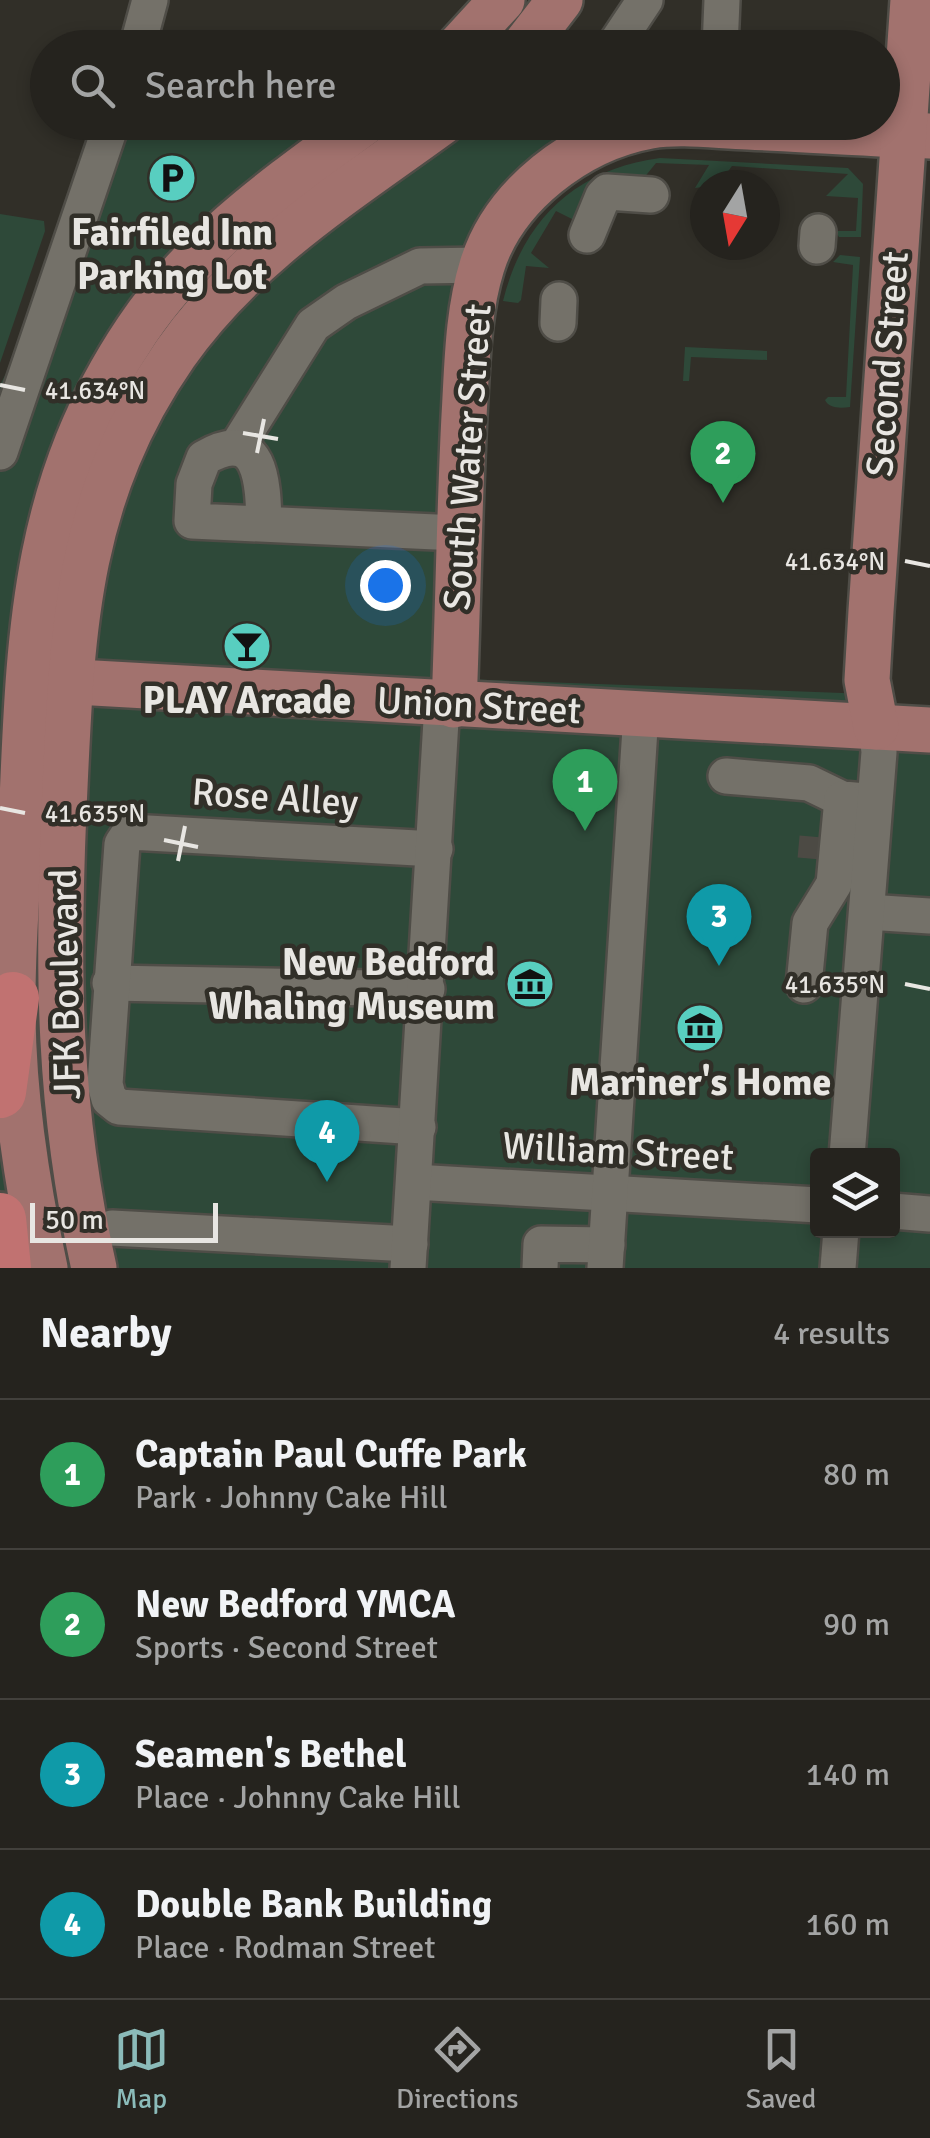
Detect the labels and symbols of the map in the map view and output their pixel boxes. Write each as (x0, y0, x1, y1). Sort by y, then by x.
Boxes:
parking icon: Fairfiled Inn Parking Lot (146, 152, 198, 204)
north arrow (690, 170, 780, 260)
place label: Fairfiled Inn Parking Lot (71, 209, 273, 300)
street label: Second Street (856, 250, 919, 478)
street label: South Water Street (433, 302, 502, 612)
text: 41.634°N (45, 375, 145, 406)
pin: 2 (690, 420, 756, 503)
text: 41.634°N (785, 546, 885, 577)
your location (360, 560, 411, 611)
bar icon: PLAY Arcade (221, 620, 273, 672)
place label: PLAY Arcade (142, 677, 352, 724)
street label: Union Street (376, 677, 582, 734)
pin: 1 (552, 748, 618, 831)
street label: Rose Alley (190, 768, 360, 827)
text: 41.635°N (45, 798, 145, 829)
street label: JFK Boulevard (40, 868, 91, 1100)
pin: 3 (686, 884, 752, 966)
place label: New Bedford Whaling Museum (208, 939, 495, 1030)
museum icon: New Bedford Whaling Museum (504, 958, 556, 1010)
text: 41.635°N (785, 969, 885, 1000)
museum icon: Mariner's Home (674, 1002, 726, 1054)
place label: Mariner's Home (569, 1059, 831, 1106)
pin: 4 (294, 1100, 360, 1182)
street label: William Street (501, 1122, 735, 1181)
scale bar (30, 1198, 218, 1242)

